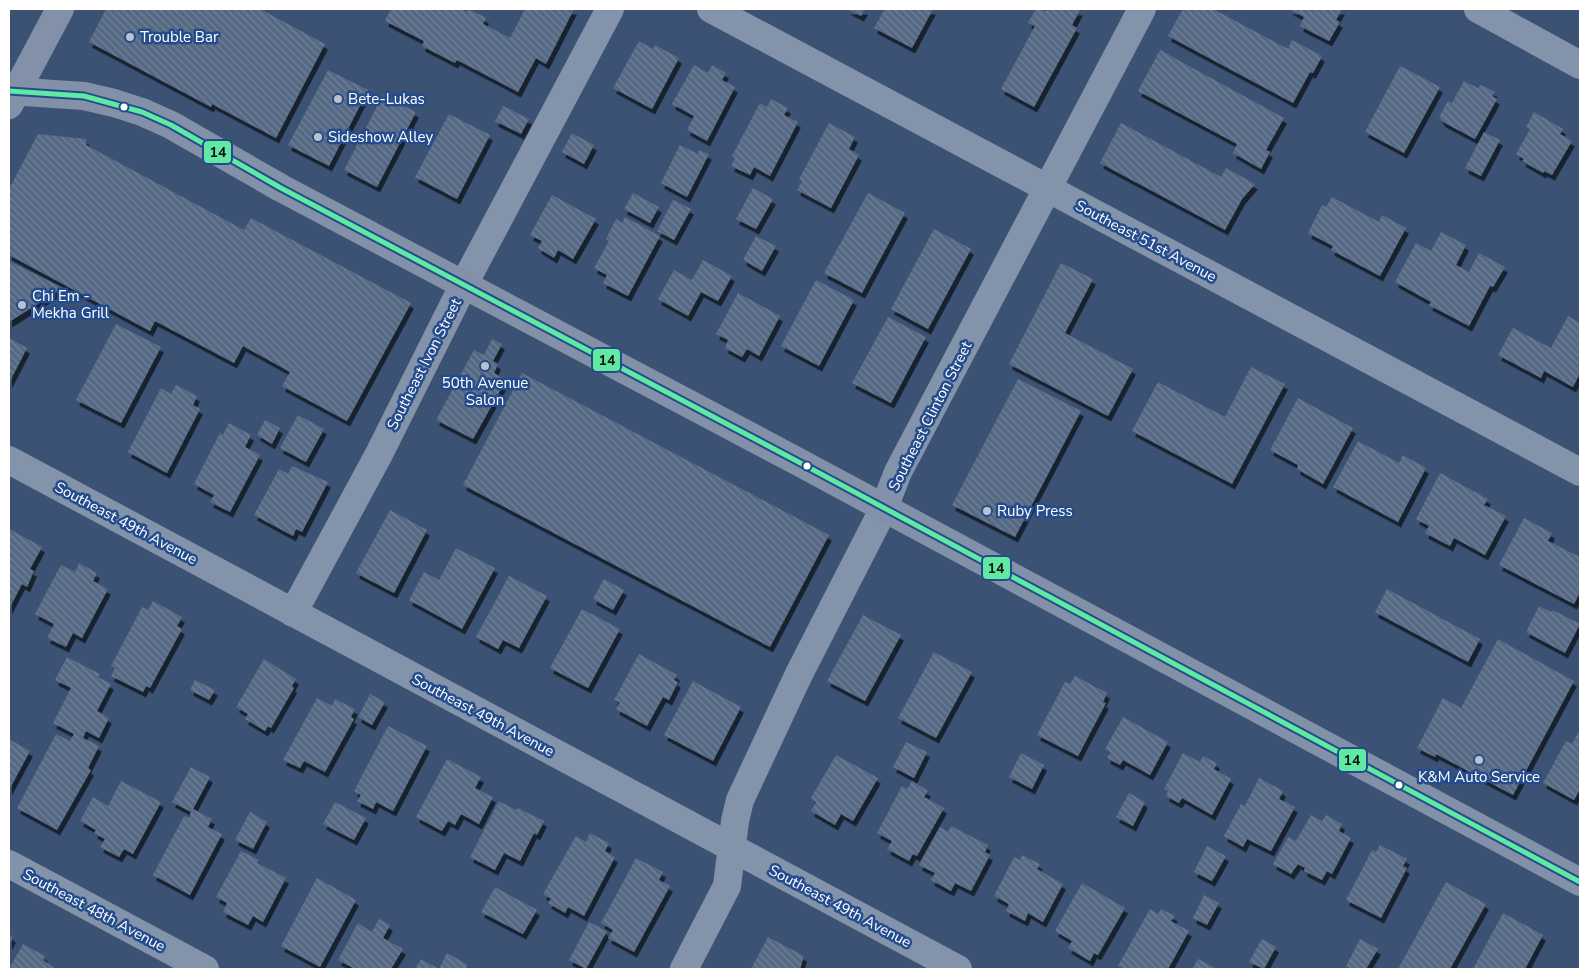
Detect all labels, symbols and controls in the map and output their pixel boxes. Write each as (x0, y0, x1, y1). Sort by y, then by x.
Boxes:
place label: Trouble Bar (140, 27, 219, 47)
marker: Trouble Bar (124, 31, 136, 43)
place label: Bete-Lukas (348, 89, 425, 109)
marker: Bete-Lukas (332, 93, 344, 105)
unlabelled marker (119, 102, 129, 112)
place label: Sideshow Alley (328, 127, 433, 147)
marker: Sideshow Alley (312, 131, 324, 143)
line badge: 14 (203, 140, 232, 164)
text: 14 (210, 143, 227, 162)
street label: Southeast 51st Avenue (1072, 195, 1220, 287)
place label: Chi Em - Mekha Grill (32, 286, 110, 323)
street label: Southeast Ivon Street (382, 294, 466, 433)
marker: Chi Em - Mekha Grill (16, 299, 28, 311)
street label: Southeast Clinton Street (884, 337, 977, 494)
line badge: 14 (592, 348, 621, 372)
text: 14 (599, 351, 616, 370)
marker: 50th Avenue Salon (479, 360, 491, 372)
place label: 50th Avenue Salon (442, 373, 528, 410)
unlabelled marker (802, 461, 812, 471)
street label: Southeast 49th Avenue (51, 477, 201, 569)
place label: Ruby Press (997, 501, 1073, 521)
marker: Ruby Press (981, 505, 993, 517)
line badge: 14 (982, 556, 1011, 580)
text: 14 (988, 559, 1005, 578)
street label: Southeast 49th Avenue (408, 669, 558, 761)
line badge: 14 (1338, 748, 1367, 772)
text: 14 (1344, 751, 1361, 770)
marker: K&M Auto Service (1473, 754, 1485, 766)
place label: K&M Auto Service (1418, 767, 1540, 787)
unlabelled marker (1394, 780, 1404, 790)
street label: Southeast 49th Avenue (765, 860, 915, 952)
street label: Southeast 48th Avenue (19, 864, 169, 956)

